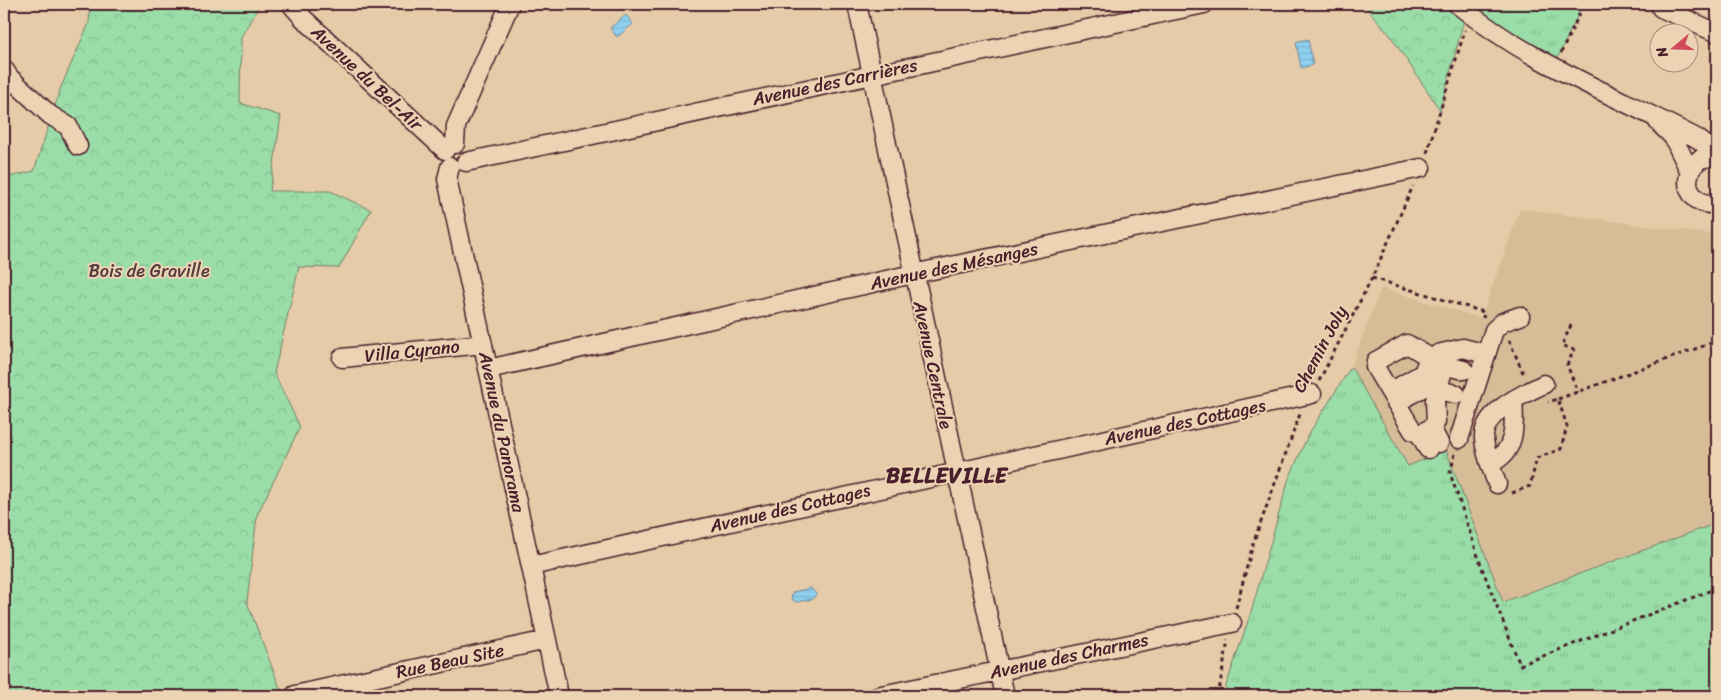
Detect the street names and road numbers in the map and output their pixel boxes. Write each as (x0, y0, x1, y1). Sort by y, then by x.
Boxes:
street label: Avenue du Bel-Air (303, 16, 432, 140)
street label: Avenue des Carrières (749, 49, 921, 115)
street label: Avenue des Mésanges (866, 232, 1042, 300)
street label: Avenue Centrale (904, 297, 962, 432)
street label: Chemin Joly (1284, 299, 1357, 398)
street label: Villa Cyrano (363, 330, 461, 372)
street label: Avenue du Panorama (469, 348, 535, 516)
street label: Avenue des Cottages (1101, 389, 1269, 455)
street label: Avenue des Cottages (706, 474, 874, 542)
street label: Avenue des Charmes (986, 623, 1152, 689)
street label: Rue Beau Site (393, 634, 507, 688)

